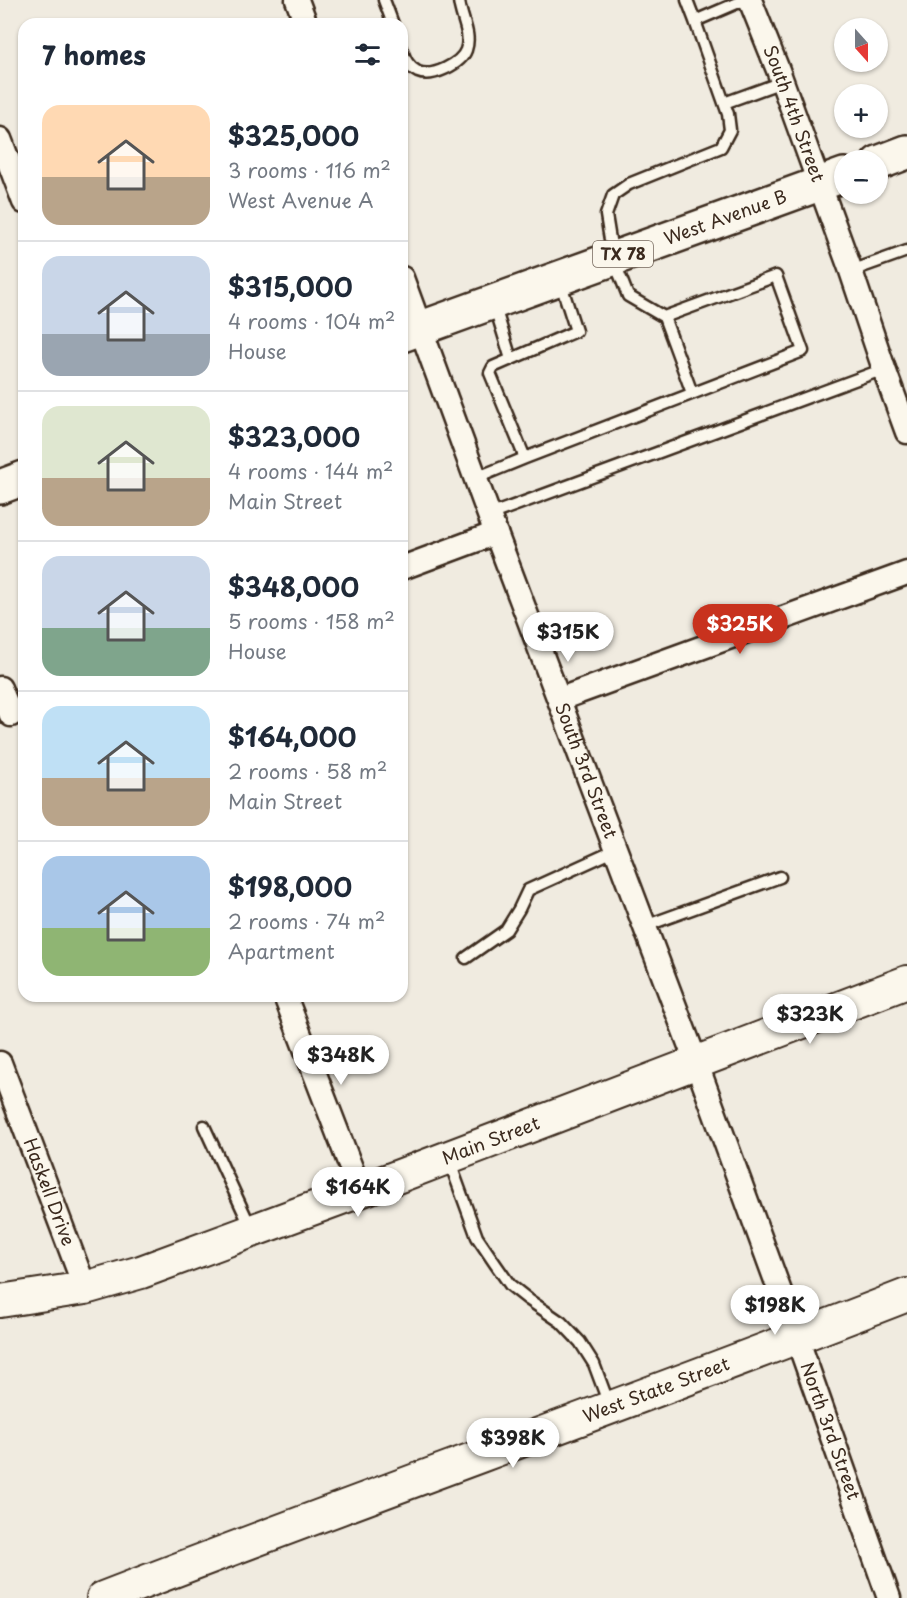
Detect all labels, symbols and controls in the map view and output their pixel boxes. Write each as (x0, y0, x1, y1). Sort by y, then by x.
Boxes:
north arrow (834, 18, 888, 72)
map controls (834, 18, 888, 204)
text: 7 homes (42, 35, 146, 74)
icon: filters (351, 38, 384, 71)
street label: South 4th Street (757, 41, 833, 185)
button: + (834, 84, 888, 138)
text: $325,000 (228, 116, 359, 155)
icon: home (90, 129, 162, 201)
button: − (834, 150, 888, 204)
text: 3 rooms · 116 m² (228, 155, 391, 185)
street label: West Avenue B (660, 182, 790, 251)
text: West Avenue A (228, 185, 374, 215)
road number: TX 78 (593, 241, 653, 267)
text: $315,000 (228, 267, 353, 306)
icon: home (90, 280, 162, 352)
text: 4 rooms · 104 m² (228, 306, 395, 336)
text: House (228, 336, 287, 366)
text: $323,000 (228, 417, 360, 456)
icon: home (90, 430, 162, 502)
text: 4 rooms · 144 m² (228, 456, 393, 486)
text: Main Street (228, 486, 342, 516)
text: $348,000 (228, 567, 359, 606)
icon: home (90, 580, 162, 652)
pin: $325K (698, 604, 782, 655)
text: 5 rooms · 158 m² (228, 606, 395, 636)
text: $325K (707, 608, 773, 638)
pin: $315K (526, 612, 610, 663)
text: $315K (537, 616, 599, 646)
text: House (228, 636, 287, 666)
street label: South 3rd Street (549, 698, 625, 842)
text: $164,000 (228, 717, 356, 756)
icon: home (90, 730, 162, 802)
text: 2 rooms · 58 m² (228, 756, 387, 786)
text: Main Street (228, 786, 342, 816)
text: $198,000 (228, 867, 352, 906)
icon: home (90, 880, 162, 952)
text: 2 rooms · 74 m² (228, 906, 385, 936)
text: Apartment (228, 936, 335, 966)
pin: $323K (768, 994, 852, 1045)
text: $323K (776, 998, 844, 1028)
pin: $348K (299, 1035, 383, 1086)
text: $348K (307, 1039, 375, 1069)
street label: Main Street (438, 1109, 543, 1170)
street label: Haskell Drive (18, 1134, 83, 1249)
pin: $164K (316, 1167, 400, 1218)
text: $164K (326, 1171, 390, 1201)
pin: $198K (733, 1285, 817, 1336)
text: $198K (745, 1289, 805, 1319)
street label: West State Street (579, 1349, 733, 1429)
street label: North 3rd Street (795, 1358, 868, 1503)
pin: $398K (471, 1418, 555, 1469)
text: $398K (480, 1422, 546, 1452)

